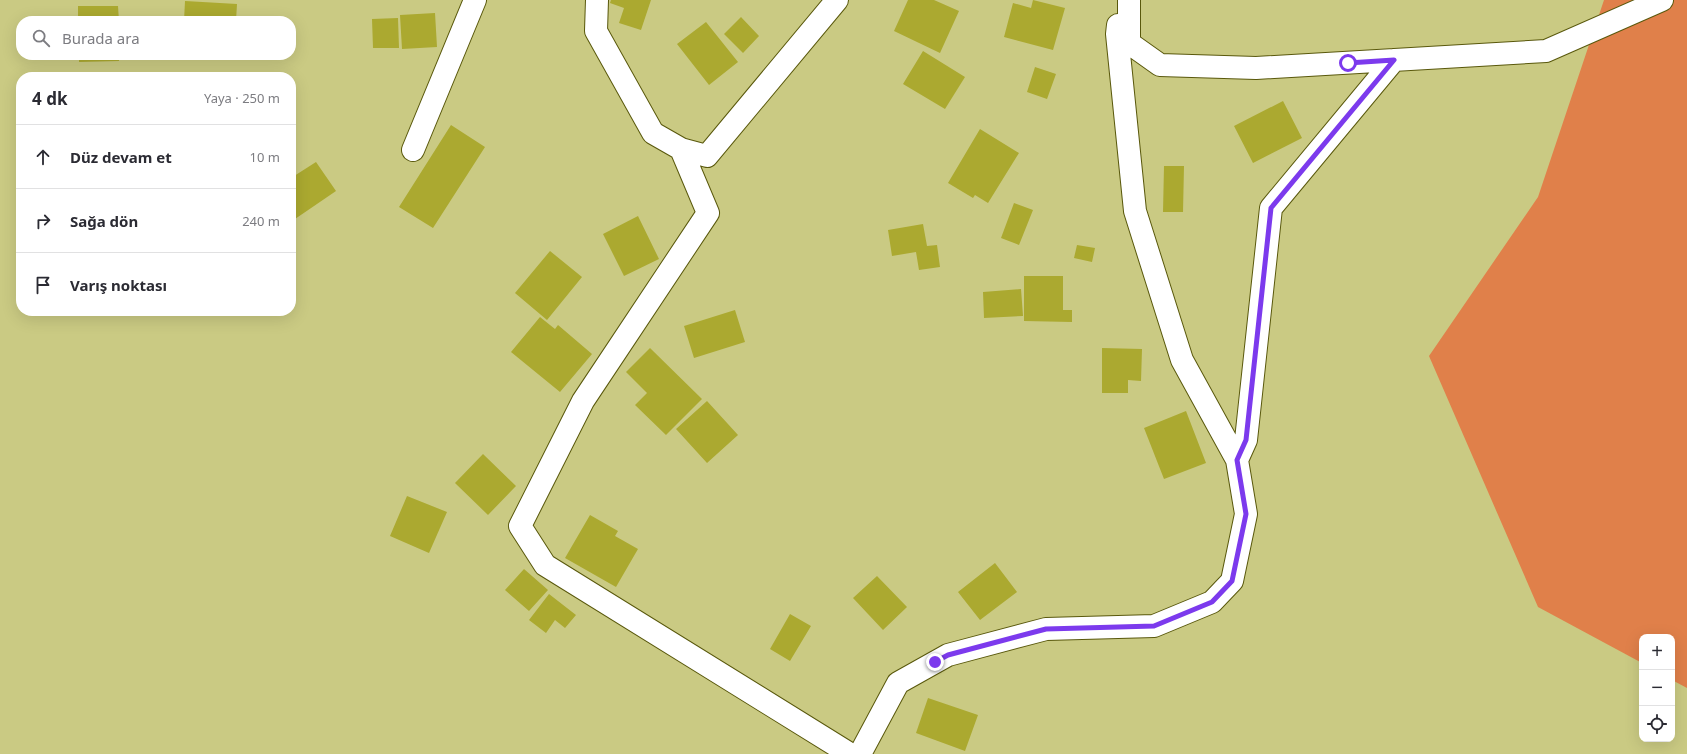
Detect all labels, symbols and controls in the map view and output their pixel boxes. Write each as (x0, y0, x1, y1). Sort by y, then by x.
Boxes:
search box (16, 16, 296, 60)
icon: search (30, 27, 52, 49)
text: Burada ara (62, 28, 140, 48)
route start (1339, 54, 1357, 72)
text: 4 dk (32, 87, 67, 110)
text: Yaya · 250 m (204, 89, 280, 107)
icon: ahead (32, 146, 54, 168)
text: Düz devam et (70, 147, 172, 167)
text: 10 m (250, 148, 280, 166)
icon: right (32, 210, 54, 232)
text: Sağa dön (70, 211, 138, 231)
text: 240 m (242, 212, 280, 230)
icon: arrive (32, 274, 54, 296)
text: Varış noktası (70, 275, 167, 295)
map controls (1639, 634, 1675, 742)
button: + (1639, 634, 1675, 670)
route end (926, 653, 944, 671)
button: − (1639, 670, 1675, 706)
button: locate (1639, 706, 1675, 742)

